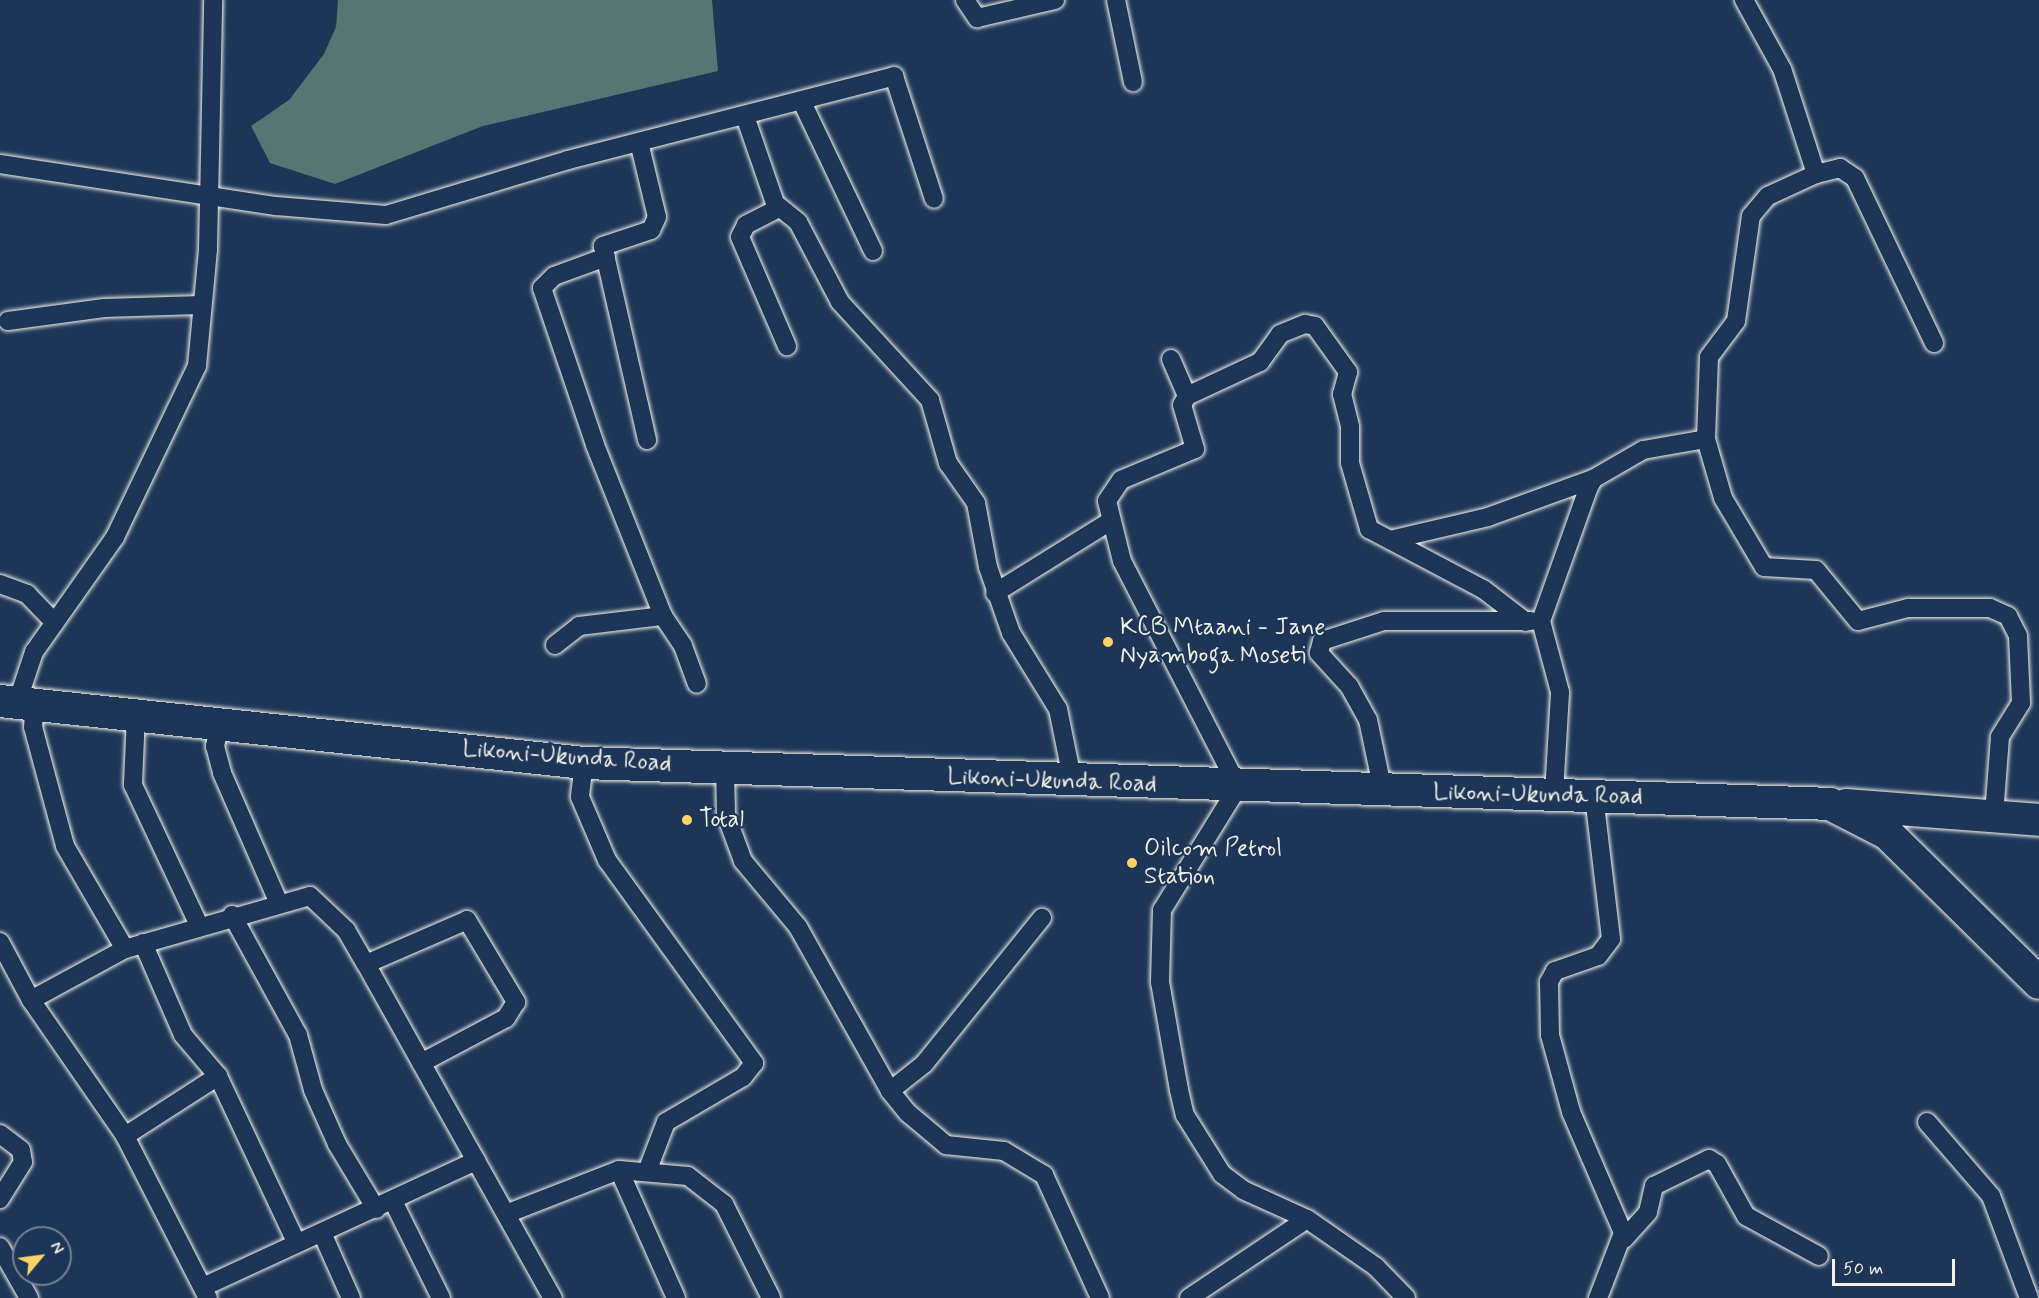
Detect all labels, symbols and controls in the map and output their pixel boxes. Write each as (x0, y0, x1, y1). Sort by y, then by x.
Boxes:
place label: KCB Mtaani - Jane Nyamboga Moseti (1120, 614, 1325, 670)
marker: KCB Mtaani - Jane Nyamboga Moseti (1101, 635, 1115, 649)
street label: Likoni-Ukunda Road (462, 735, 672, 779)
street label: Likoni-Ukunda Road (947, 763, 1157, 799)
street label: Likoni-Ukunda Road (1433, 779, 1643, 811)
place label: Total (699, 806, 744, 834)
marker: Total (680, 813, 694, 827)
place label: Oilcom Petrol Station (1144, 835, 1282, 891)
marker: Oilcom Petrol Station (1125, 856, 1139, 870)
north arrow (12, 1226, 72, 1286)
text: N (45, 1238, 68, 1258)
scale bar (1835, 1247, 1958, 1285)
text: 50 m (1843, 1257, 1883, 1281)

